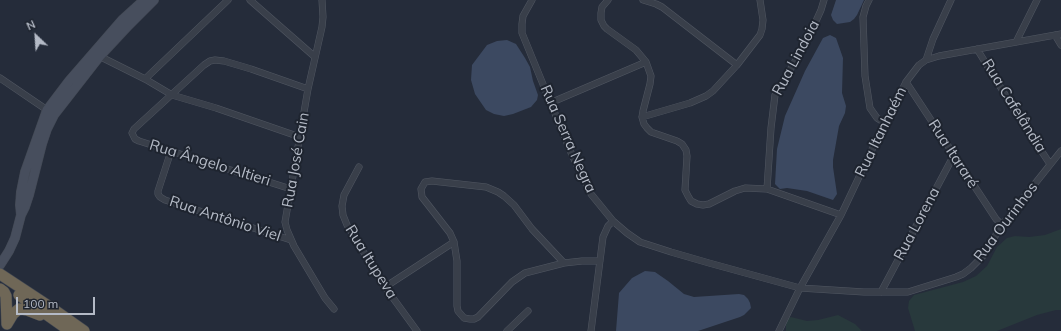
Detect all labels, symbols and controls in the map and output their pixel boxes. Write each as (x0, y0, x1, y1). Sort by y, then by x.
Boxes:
north arrow (16, 16, 56, 56)
text: N (24, 17, 38, 33)
street label: Rua Lindoia (769, 17, 823, 99)
street label: Rua Cafelândia (978, 56, 1050, 156)
street label: Rua Serra Negra (536, 82, 600, 196)
street label: Rua Itanhaém (851, 84, 911, 180)
street label: Rua José Cain (279, 111, 313, 209)
street label: Rua Itararé (924, 116, 982, 192)
street label: Rua Ângelo Altieri (147, 136, 273, 190)
street label: Rua Ourinhos (970, 179, 1042, 265)
street label: Rua Lorena (890, 184, 944, 264)
street label: Rua Antônio Viel (167, 192, 283, 246)
street label: Rua Itupeva (341, 222, 401, 302)
scale bar (18, 289, 97, 315)
text: 100 m (23, 296, 58, 311)

